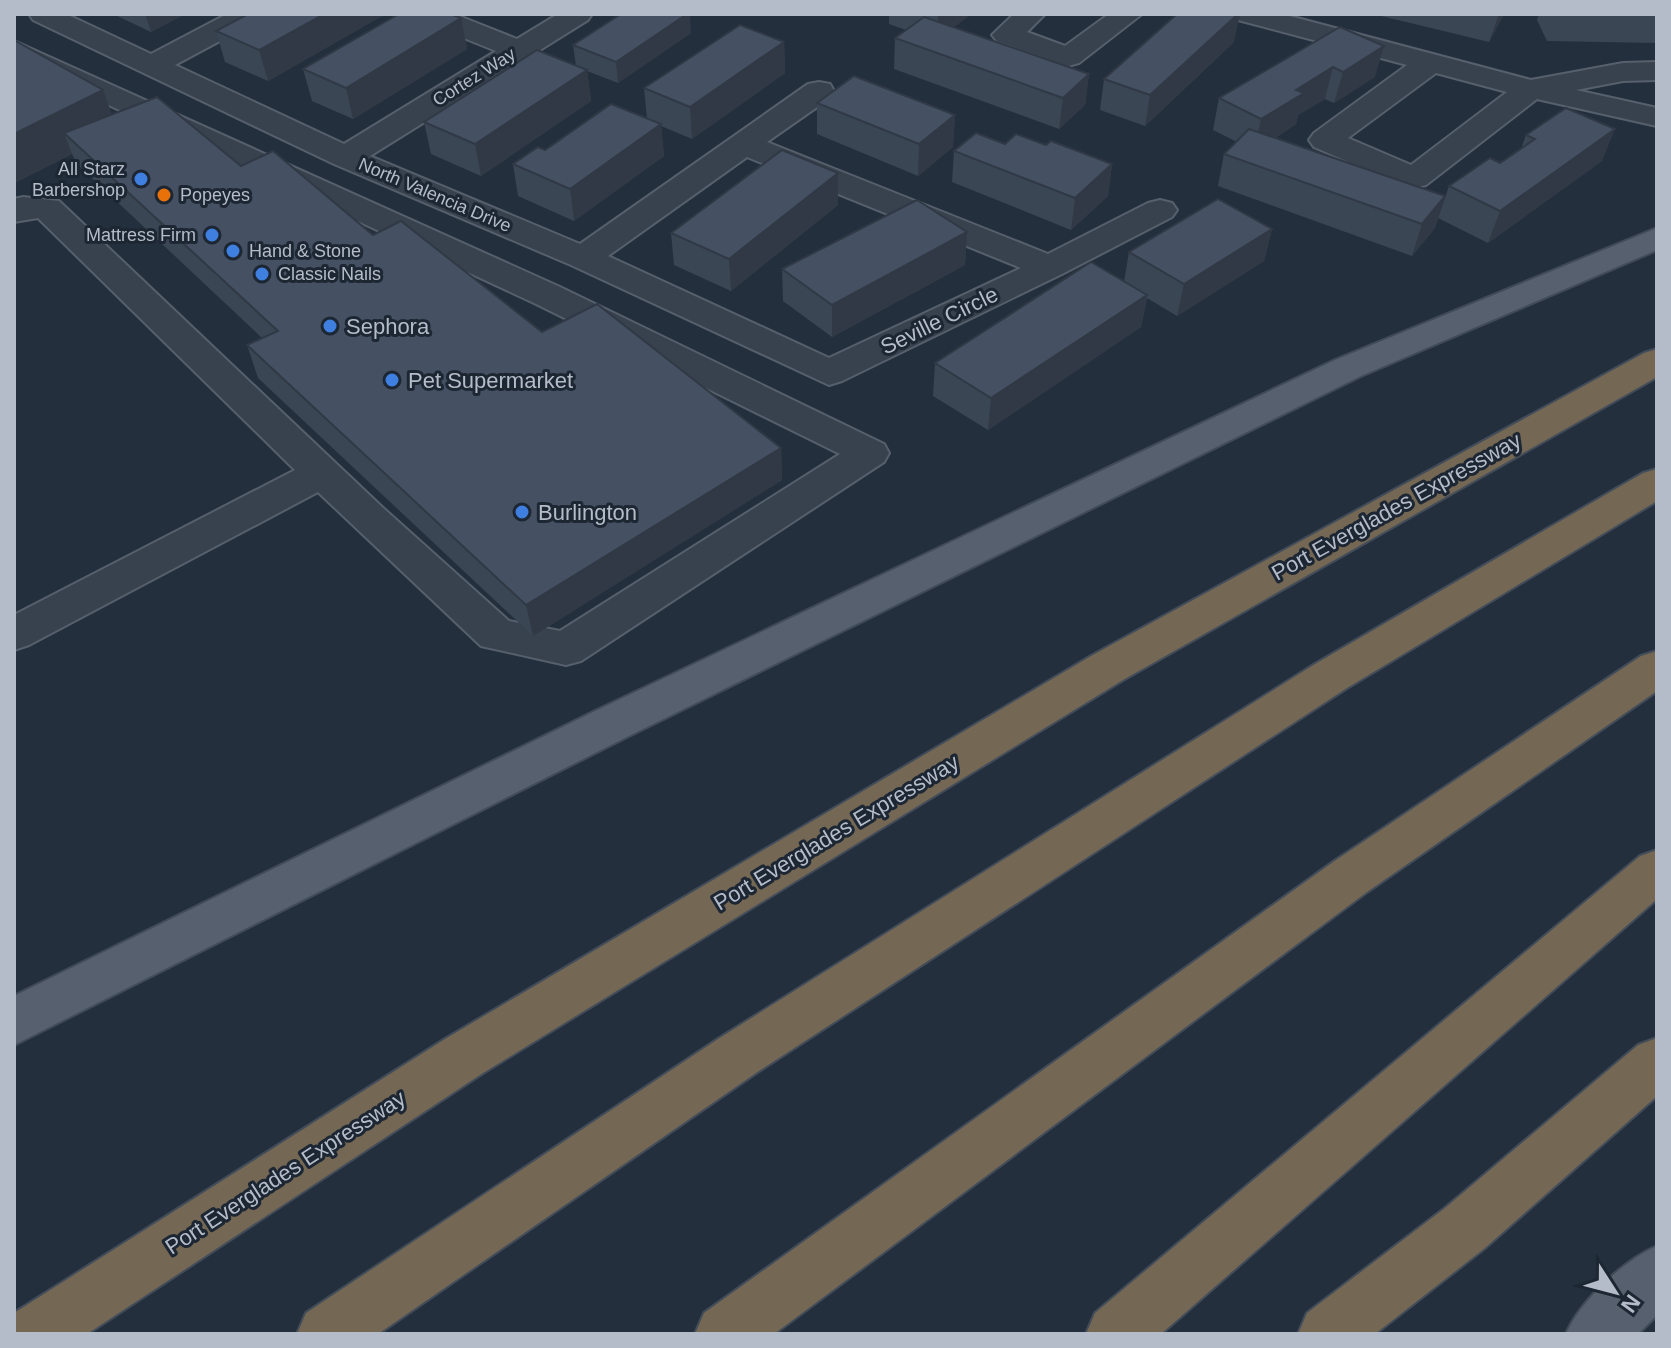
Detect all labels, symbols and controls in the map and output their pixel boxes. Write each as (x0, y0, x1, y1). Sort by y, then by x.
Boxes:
street label: Cortez Way (429, 44, 519, 110)
street label: North Valencia Drive (356, 154, 514, 236)
place label: All Starz Barbershop (32, 159, 125, 200)
marker: All Starz Barbershop (132, 170, 150, 188)
place label: Popeyes (180, 185, 250, 205)
marker: Popeyes (155, 186, 173, 204)
place label: Mattress Firm (86, 225, 196, 245)
marker: Mattress Firm (203, 226, 221, 244)
place label: Hand & Stone (249, 241, 361, 261)
marker: Hand & Stone (224, 242, 242, 260)
place label: Classic Nails (278, 264, 381, 284)
marker: Classic Nails (253, 265, 271, 283)
street label: Seville Circle (877, 281, 1002, 360)
place label: Sephora (346, 314, 430, 339)
marker: Sephora (321, 317, 339, 335)
place label: Pet Supermarket (408, 368, 573, 393)
marker: Pet Supermarket (383, 371, 401, 389)
street label: Port Everglades Expressway (1267, 427, 1525, 586)
place label: Burlington (538, 500, 637, 525)
marker: Burlington (513, 503, 531, 521)
street label: Port Everglades Expressway (709, 749, 963, 916)
street label: Port Everglades Expressway (161, 1085, 410, 1259)
north arrow (1575, 1252, 1655, 1332)
text: N (1616, 1290, 1646, 1317)

